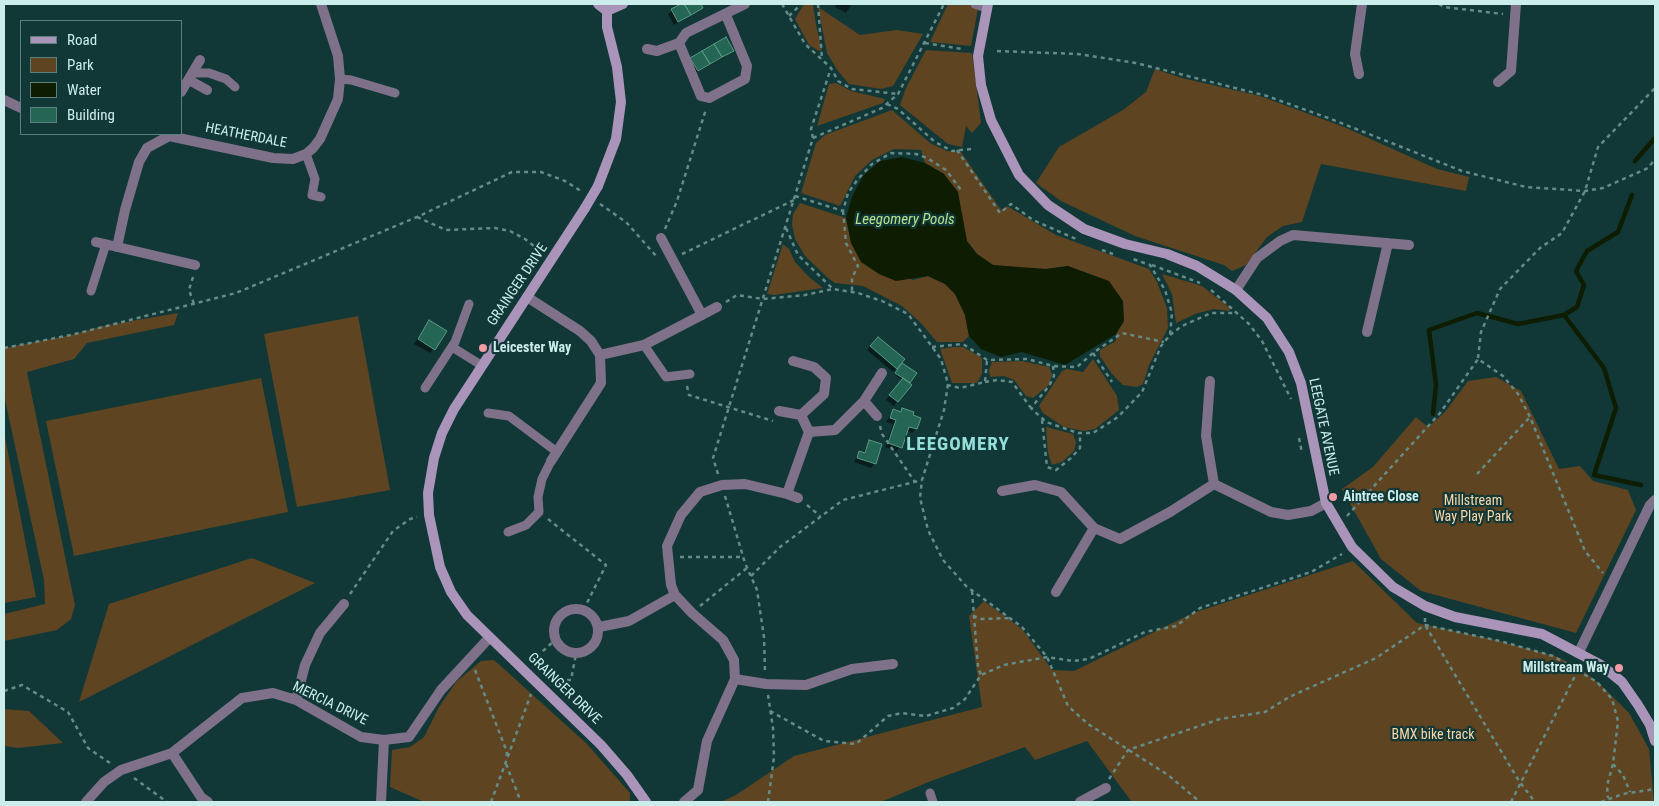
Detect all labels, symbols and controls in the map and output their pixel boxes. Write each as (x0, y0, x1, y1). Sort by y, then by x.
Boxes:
legend (20, 20, 182, 135)
text: Road (67, 31, 97, 49)
text: Park (67, 56, 94, 74)
text: Water (67, 81, 101, 99)
text: Building (67, 106, 115, 124)
street label: HEATHERDALE (204, 120, 288, 152)
water label: Leegomery Pools (855, 211, 955, 229)
street label: GRAINGER DRIVE (484, 241, 552, 329)
place label: Leicester Way (493, 340, 571, 356)
marker: Leicester Way (477, 342, 489, 354)
street label: LEEGATE AVENUE (1304, 377, 1342, 477)
district label: LEEGOMERY (905, 434, 1011, 456)
place label: Aintree Close (1343, 489, 1419, 505)
marker: Aintree Close (1327, 491, 1339, 503)
park label: Millstream Way Play Park (1434, 493, 1512, 526)
street label: GRAINGER DRIVE (524, 650, 604, 728)
place label: Millstream Way (1523, 660, 1609, 676)
marker: Millstream Way (1613, 662, 1625, 674)
street label: MERCIA DRIVE (290, 679, 370, 729)
park label: BMX bike track (1392, 727, 1474, 743)

